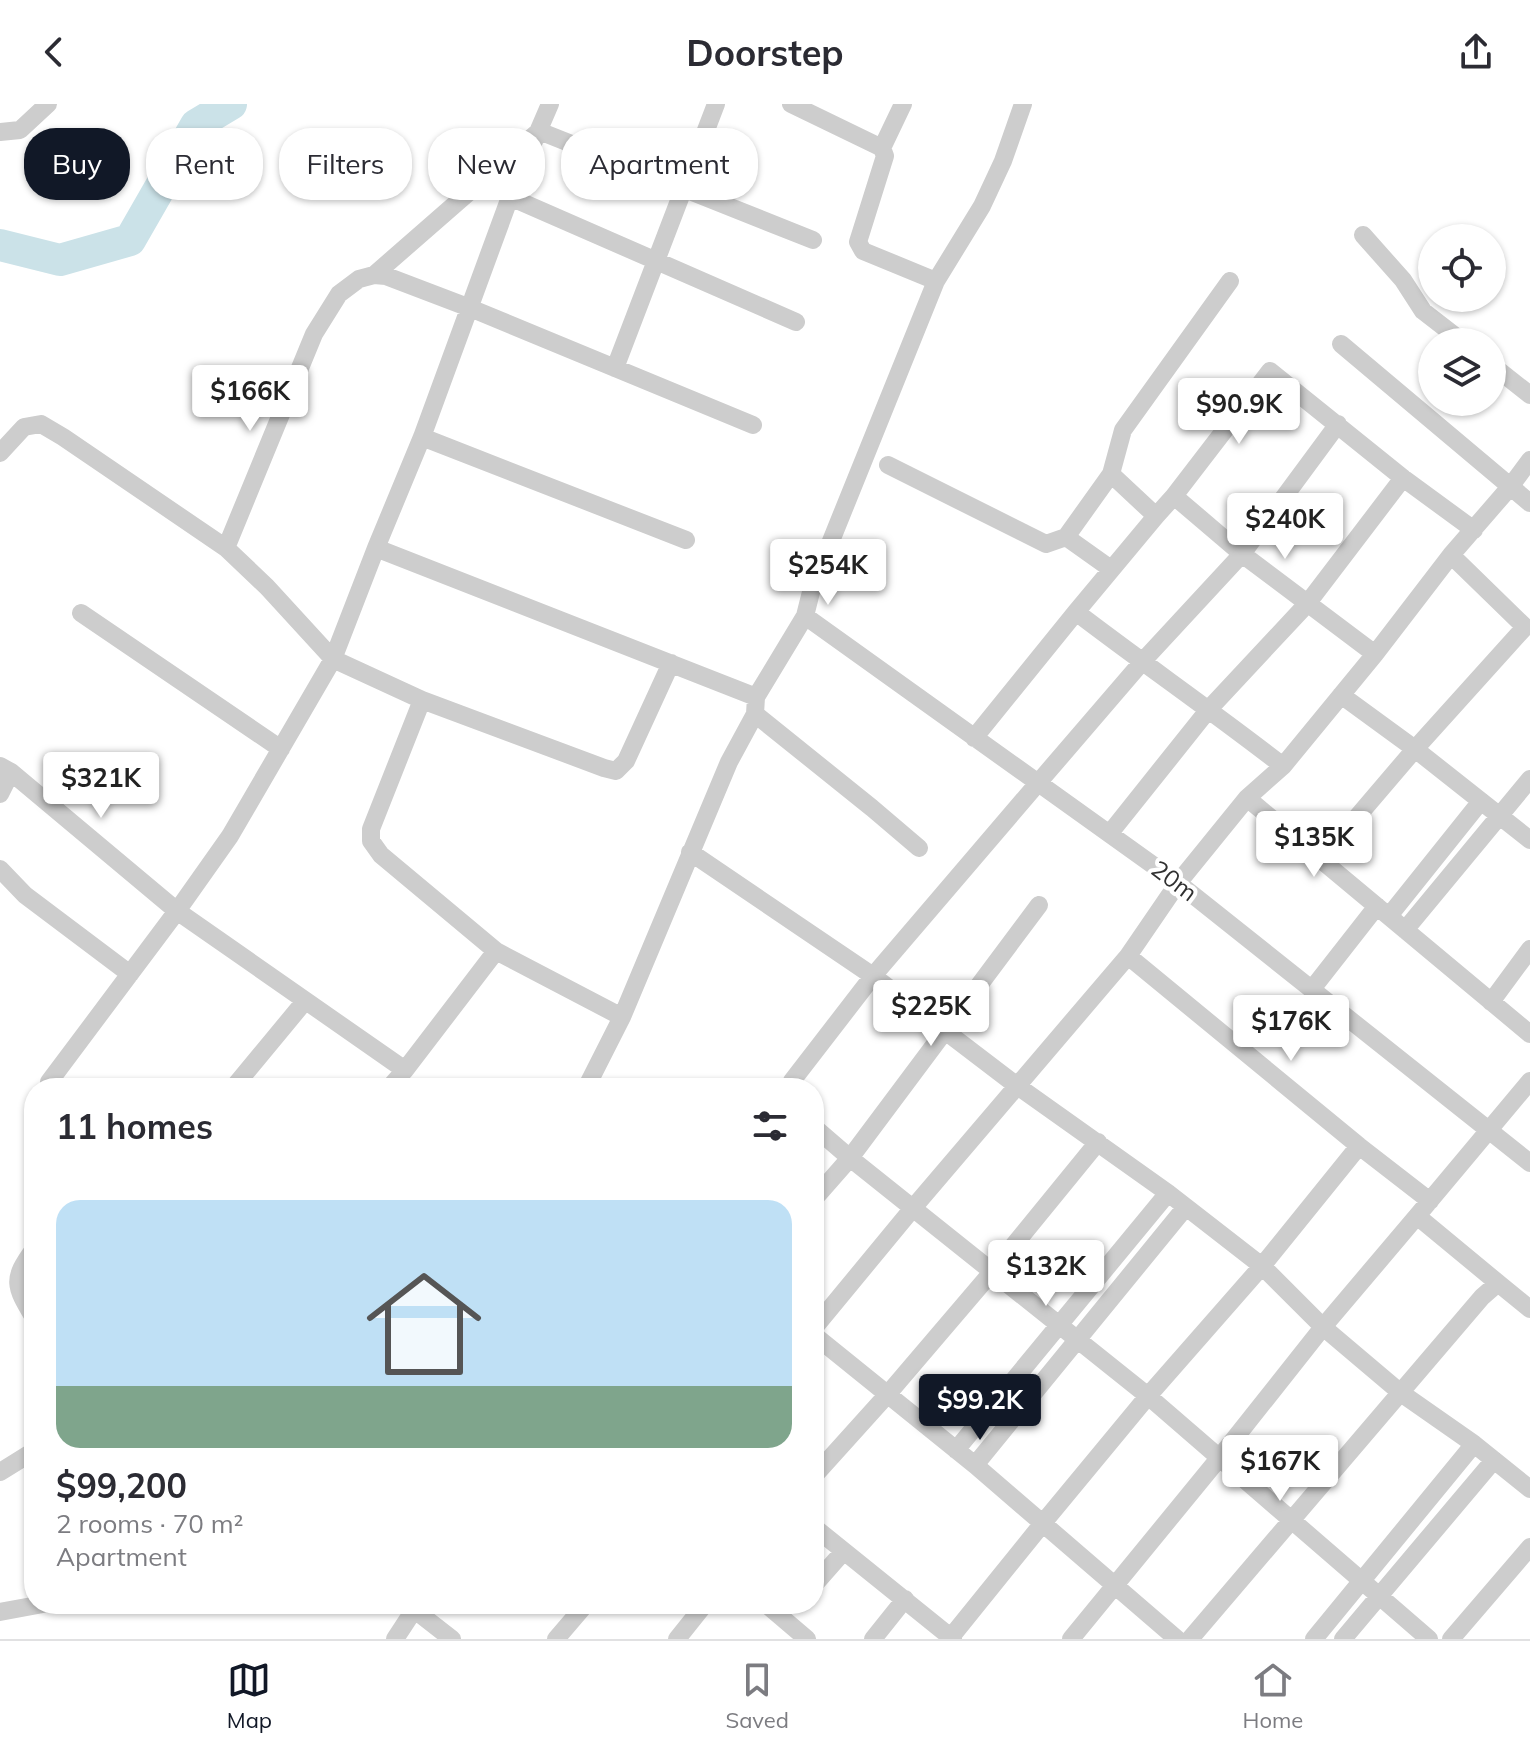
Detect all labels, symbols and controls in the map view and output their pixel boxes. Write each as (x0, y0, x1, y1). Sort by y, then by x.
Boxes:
icon: back (32, 30, 76, 74)
text: Doorstep (686, 30, 844, 75)
icon: share (1454, 30, 1498, 74)
chip: Buy (24, 128, 130, 200)
chip: Rent (146, 128, 263, 200)
chip: Filters (279, 128, 412, 200)
chip: New (428, 128, 545, 200)
chip: Apartment (561, 128, 758, 200)
map controls (1418, 224, 1506, 416)
button: locate (1418, 224, 1506, 312)
button: layers (1418, 328, 1506, 416)
pin: $166K (194, 365, 306, 433)
text: $166K (210, 374, 290, 407)
pin: $90.9K (1174, 378, 1304, 446)
text: $90.9K (1196, 387, 1282, 420)
pin: $240K (1229, 493, 1341, 561)
text: $240K (1245, 502, 1325, 535)
pin: $254K (772, 539, 884, 607)
text: $254K (788, 548, 868, 581)
pin: $321K (45, 752, 157, 820)
text: $321K (61, 761, 141, 794)
pin: $135K (1258, 811, 1370, 879)
text: $135K (1274, 820, 1354, 853)
street label: 20m (1146, 853, 1204, 907)
pin: $225K (875, 980, 987, 1048)
text: $225K (891, 989, 971, 1022)
pin: $176K (1235, 995, 1347, 1063)
text: $176K (1251, 1004, 1331, 1037)
icon: filters (748, 1104, 792, 1148)
text: 11 homes (56, 1105, 213, 1148)
pin: $132K (990, 1240, 1102, 1308)
text: $132K (1006, 1249, 1086, 1282)
icon: home (352, 1252, 496, 1396)
pin: $99.2K (915, 1374, 1045, 1442)
text: $99.2K (937, 1383, 1023, 1416)
pin: $167K (1224, 1435, 1336, 1503)
text: $167K (1240, 1444, 1320, 1477)
text: $99,200 (56, 1464, 187, 1507)
text: 2 rooms · 70 m² (56, 1507, 243, 1540)
text: Apartment (56, 1540, 187, 1573)
tab: Map (227, 1658, 272, 1734)
tab: Saved (726, 1658, 789, 1734)
tab: Home (1243, 1658, 1303, 1734)

